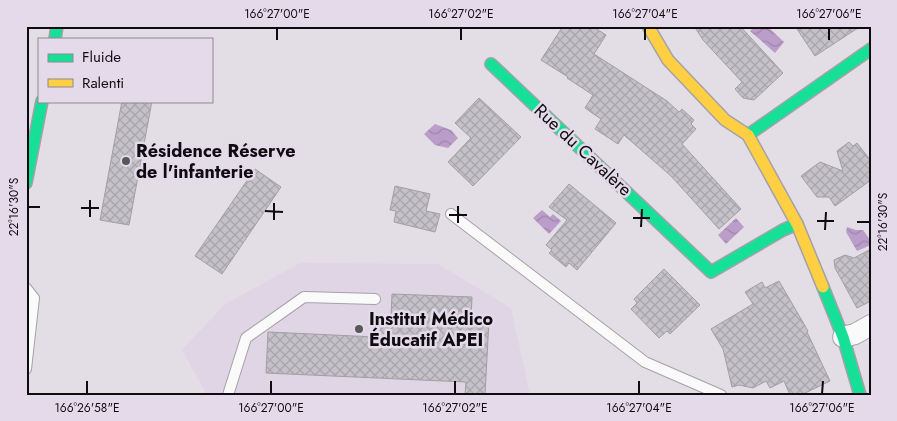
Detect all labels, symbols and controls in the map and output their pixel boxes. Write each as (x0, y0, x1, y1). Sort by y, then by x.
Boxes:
text: 166°27'00"E (244, 5, 310, 23)
text: 166°27'02"E (428, 5, 494, 23)
text: 166°27'04"E (612, 5, 678, 23)
text: 166°27'06"E (796, 5, 862, 23)
legend (38, 38, 212, 102)
text: Fluide (82, 46, 121, 68)
text: Ralenti (82, 72, 124, 94)
street label: Rue du Cavalère (528, 98, 638, 202)
place label: Résidence Réserve de l'infanterie (136, 138, 295, 185)
marker: Résidence Réserve de l'infanterie (120, 155, 132, 167)
text: 22°16'30"S (5, 177, 23, 236)
text: 22°16'30"S (874, 192, 892, 251)
place label: Institut Médico Éducatif APEI (369, 306, 494, 353)
marker: Institut Médico Éducatif APEI (353, 323, 365, 335)
text: 166°26'58"E (54, 399, 120, 417)
text: 166°27'00"E (238, 399, 304, 417)
text: 166°27'02"E (422, 399, 488, 417)
text: 166°27'04"E (606, 399, 672, 417)
text: 166°27'06"E (789, 399, 855, 417)

